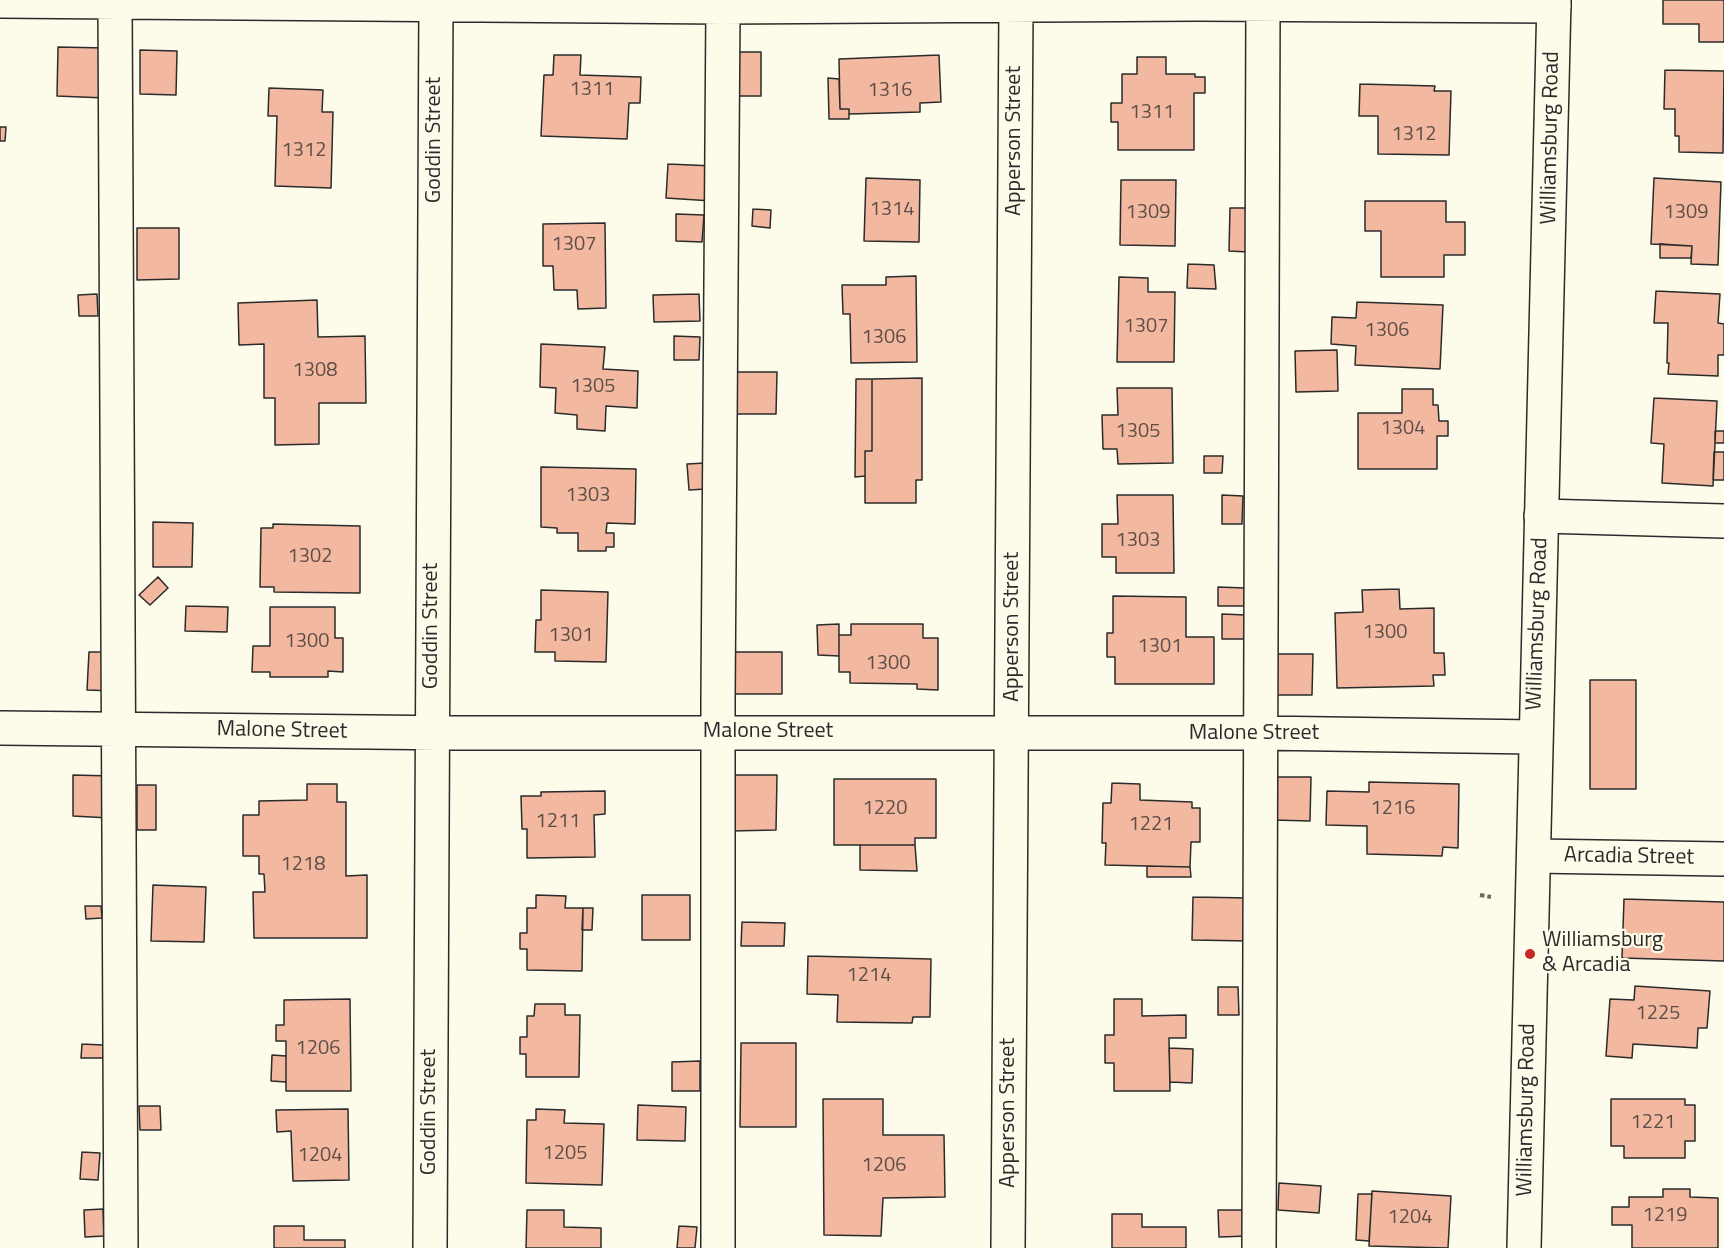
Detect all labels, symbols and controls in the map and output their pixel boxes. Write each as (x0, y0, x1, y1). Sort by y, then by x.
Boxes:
street label: Williamsburg Road (1536, 51, 1566, 225)
street label: Apperson Street (1002, 66, 1028, 216)
street label: Goddin Street (422, 77, 448, 203)
house number: 1311 (570, 78, 614, 102)
house number: 1316 (868, 79, 912, 103)
house number: 1311 (1130, 101, 1174, 125)
house number: 1312 (1392, 123, 1436, 147)
house number: 1312 (282, 139, 326, 163)
house number: 1314 (870, 198, 914, 222)
house number: 1309 (1126, 201, 1170, 225)
house number: 1309 (1664, 201, 1708, 225)
house number: 1307 (552, 233, 596, 257)
house number: 1307 (1124, 315, 1168, 339)
house number: 1306 (1365, 319, 1409, 343)
house number: 1306 (862, 326, 906, 350)
house number: 1308 (293, 359, 337, 383)
house number: 1305 (571, 375, 615, 399)
house number: 1304 (1381, 417, 1425, 441)
house number: 1305 (1116, 420, 1160, 444)
house number: 1303 (566, 484, 610, 508)
house number: 1303 (1116, 529, 1160, 553)
street label: Williamsburg Road (1522, 537, 1554, 711)
house number: 1302 (288, 545, 332, 569)
street label: Apperson Street (1000, 552, 1026, 702)
street label: Goddin Street (419, 563, 445, 689)
house number: 1300 (1363, 621, 1407, 645)
house number: 1301 (549, 624, 593, 648)
house number: 1300 (285, 630, 329, 654)
house number: 1301 (1138, 635, 1182, 659)
house number: 1300 (866, 652, 910, 676)
street label: Malone Street (216, 717, 348, 745)
street label: Malone Street (703, 719, 833, 745)
street label: Malone Street (1189, 721, 1319, 747)
house number: 1220 (863, 797, 907, 821)
house number: 1216 (1371, 797, 1415, 821)
house number: 1211 (536, 810, 580, 834)
house number: 1221 (1129, 813, 1173, 837)
street label: Arcadia Street (1564, 843, 1694, 871)
house number: 1218 (281, 853, 325, 877)
place label: Williamsburg & Arcadia (1542, 928, 1663, 980)
marker: Williamsburg & Arcadia (1523, 947, 1537, 961)
house number: 1214 (847, 964, 891, 988)
house number: 1225 (1636, 1002, 1680, 1026)
street label: Williamsburg Road (1512, 1023, 1542, 1197)
house number: 1206 (296, 1037, 340, 1061)
street label: Apperson Street (996, 1038, 1022, 1188)
street label: Goddin Street (417, 1049, 443, 1175)
house number: 1221 (1631, 1111, 1675, 1135)
house number: 1205 (543, 1142, 587, 1166)
house number: 1204 (298, 1144, 342, 1168)
house number: 1206 (862, 1154, 906, 1178)
house number: 1219 (1643, 1204, 1687, 1228)
house number: 1204 (1388, 1206, 1432, 1230)

